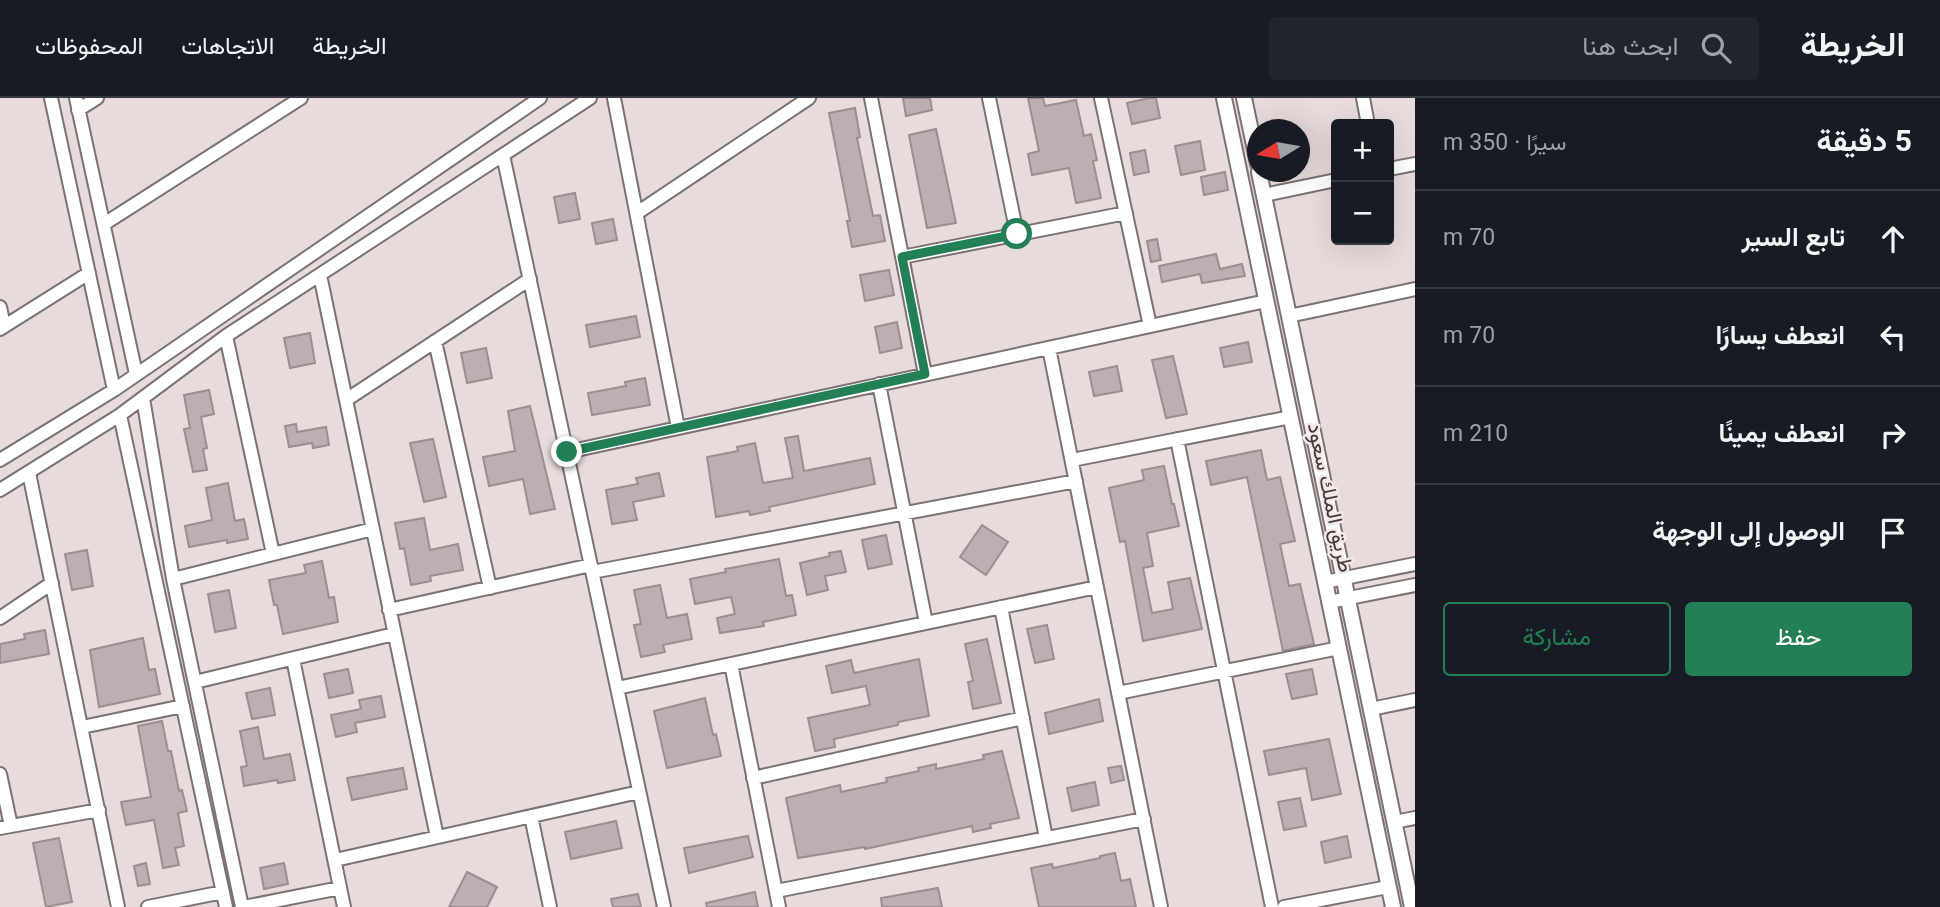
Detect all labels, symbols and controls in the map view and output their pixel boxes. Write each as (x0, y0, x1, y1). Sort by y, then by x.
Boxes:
search box (1269, 17, 1759, 80)
text: الخريطة (1801, 22, 1905, 74)
text: ابحث هنا (1582, 28, 1679, 69)
text: المحفوظات (35, 29, 143, 67)
text: الاتجاهات (181, 29, 274, 67)
text: الخريطة (312, 29, 387, 67)
icon: search (1697, 29, 1735, 67)
north arrow (1247, 119, 1310, 182)
map controls (1331, 119, 1394, 245)
button: + (1331, 119, 1394, 182)
text: 5 دقيقة (1816, 120, 1912, 167)
text: سيرًا · 350 m (1443, 126, 1566, 162)
button: − (1331, 182, 1394, 245)
route start (1001, 218, 1032, 249)
text: تابع السير (1741, 219, 1845, 260)
icon: ahead (1874, 220, 1912, 258)
text: 70 m (1443, 221, 1495, 257)
text: انعطف يسارًا (1715, 317, 1845, 358)
icon: left (1874, 318, 1912, 356)
text: 70 m (1443, 319, 1495, 355)
text: انعطف يمينًا (1719, 415, 1845, 456)
icon: right (1874, 416, 1912, 454)
text: 210 m (1443, 417, 1508, 453)
street label: طريق الملك سعود (1297, 420, 1361, 576)
route end (551, 436, 582, 467)
text: الوصول إلى الوجهة (1652, 513, 1845, 554)
icon: arrive (1874, 514, 1912, 552)
button: مشاركة (1443, 602, 1671, 676)
button: حفظ (1685, 602, 1912, 676)

